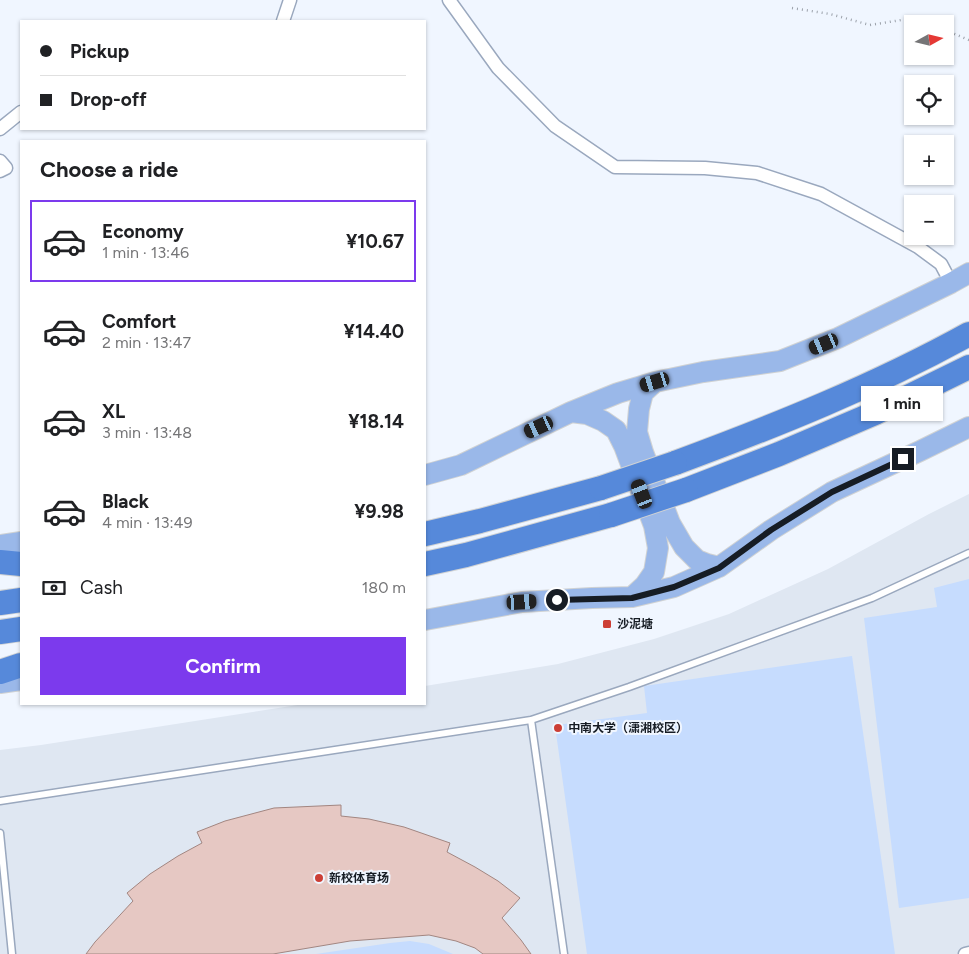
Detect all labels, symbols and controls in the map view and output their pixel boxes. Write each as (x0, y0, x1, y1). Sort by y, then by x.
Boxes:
north arrow (904, 15, 954, 65)
map controls (904, 15, 954, 245)
text: Pickup (70, 40, 129, 63)
button: locate (904, 75, 954, 125)
text: Drop-off (70, 88, 147, 111)
button: + (904, 135, 954, 185)
text: Choose a ride (40, 156, 178, 183)
button: − (904, 195, 954, 245)
icon: car (42, 219, 87, 264)
text: Economy (102, 220, 184, 243)
text: ¥10.67 (346, 230, 404, 253)
text: 1 min · 13:46 (102, 243, 189, 262)
icon: car (42, 309, 87, 354)
text: Comfort (102, 310, 177, 333)
text: ¥14.40 (344, 320, 404, 343)
car (807, 331, 840, 357)
text: 2 min · 13:47 (102, 333, 191, 352)
car (638, 370, 671, 394)
callout: 1 min (862, 386, 944, 422)
text: 1 min (883, 394, 921, 413)
icon: car (42, 399, 87, 444)
text: XL (102, 400, 125, 423)
text: ¥18.14 (348, 410, 404, 433)
car (522, 414, 555, 440)
text: 3 min · 13:48 (102, 423, 192, 442)
route end (892, 448, 914, 470)
car (629, 477, 654, 511)
icon: car (42, 489, 87, 534)
text: Black (102, 490, 149, 513)
text: ¥9.98 (354, 500, 404, 523)
text: 4 min · 13:49 (102, 513, 192, 532)
icon: cash (40, 574, 68, 602)
text: Cash (80, 576, 123, 599)
text: 180 m (362, 578, 406, 597)
route start (546, 589, 568, 611)
car (506, 594, 537, 610)
place label: 沙泥塘 (617, 617, 653, 631)
marker: 沙泥塘 (601, 618, 613, 630)
button: Confirm (40, 637, 406, 695)
place label: 中南大学（潇湘校区） (568, 721, 688, 735)
marker: 中南大学（潇湘校区） (552, 722, 564, 734)
place label: 新校体育场 (329, 871, 389, 885)
marker: 新校体育场 (313, 872, 325, 884)

